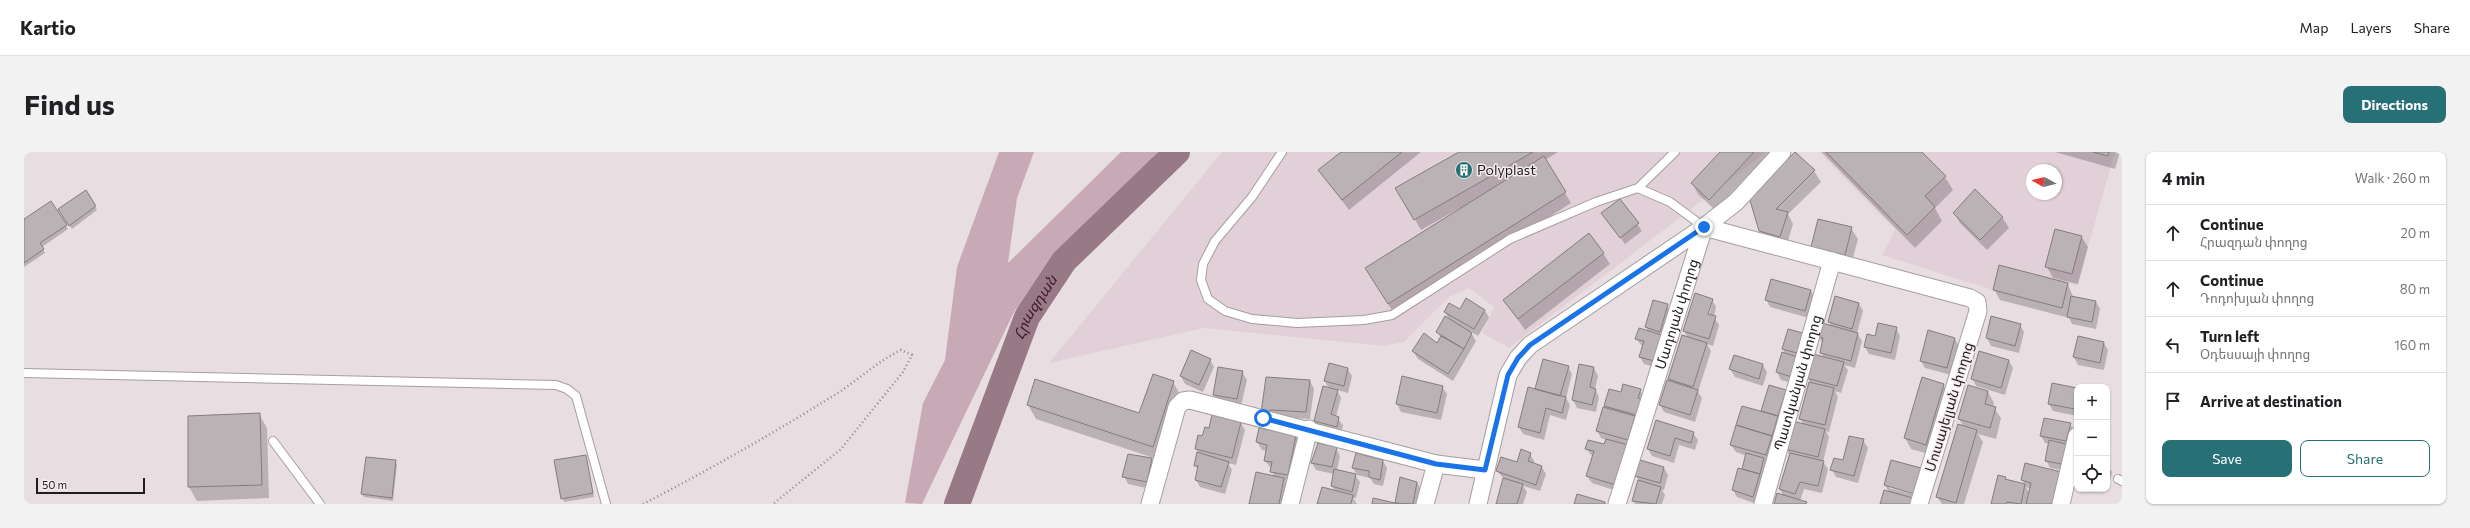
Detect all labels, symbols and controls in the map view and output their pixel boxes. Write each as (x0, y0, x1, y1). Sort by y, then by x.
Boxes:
text: Kartio (20, 16, 76, 39)
text: Map (2300, 19, 2328, 36)
text: Layers (2350, 19, 2392, 36)
text: Share (2414, 19, 2450, 36)
button: Directions (2343, 86, 2446, 123)
text: Find us (24, 87, 115, 121)
building icon: Polyplast (1454, 160, 1474, 180)
place label: Polyplast (1477, 161, 1536, 178)
north arrow (2026, 164, 2062, 200)
text: 4 min (2162, 168, 2205, 189)
text: Walk · 260 m (2355, 170, 2430, 186)
text: Continue (2200, 215, 2264, 233)
route end (1695, 218, 1713, 236)
icon: ahead (2162, 222, 2184, 244)
text: 20 m (2401, 225, 2430, 241)
text: Հրազդան փողոց (2200, 234, 2308, 250)
street label: Մադոյան փողոց (1651, 257, 1701, 371)
water label: Հրազդան (1009, 270, 1061, 342)
text: Continue (2200, 271, 2264, 289)
icon: ahead (2162, 278, 2184, 300)
text: 80 m (2400, 281, 2430, 297)
text: Դոդոխյան փողոց (2200, 290, 2314, 306)
street label: Պատկանյան փողոց (1770, 313, 1824, 453)
text: Turn left (2200, 327, 2259, 345)
icon: left (2162, 334, 2184, 356)
text: 160 m (2394, 337, 2430, 353)
street label: Մուսայելյան փողոց (1921, 340, 1976, 474)
text: Օդեսսայի փողոց (2200, 346, 2310, 362)
map controls (2074, 384, 2110, 492)
button: + (2074, 384, 2110, 420)
icon: arrive (2162, 390, 2184, 412)
text: Arrive at destination (2200, 392, 2342, 410)
route start (1254, 409, 1272, 427)
button: − (2074, 420, 2110, 456)
button: Save (2162, 440, 2292, 477)
button: Share (2300, 440, 2430, 477)
button: locate (2074, 456, 2110, 492)
scale bar (36, 476, 145, 495)
text: 50 m (42, 478, 67, 491)

